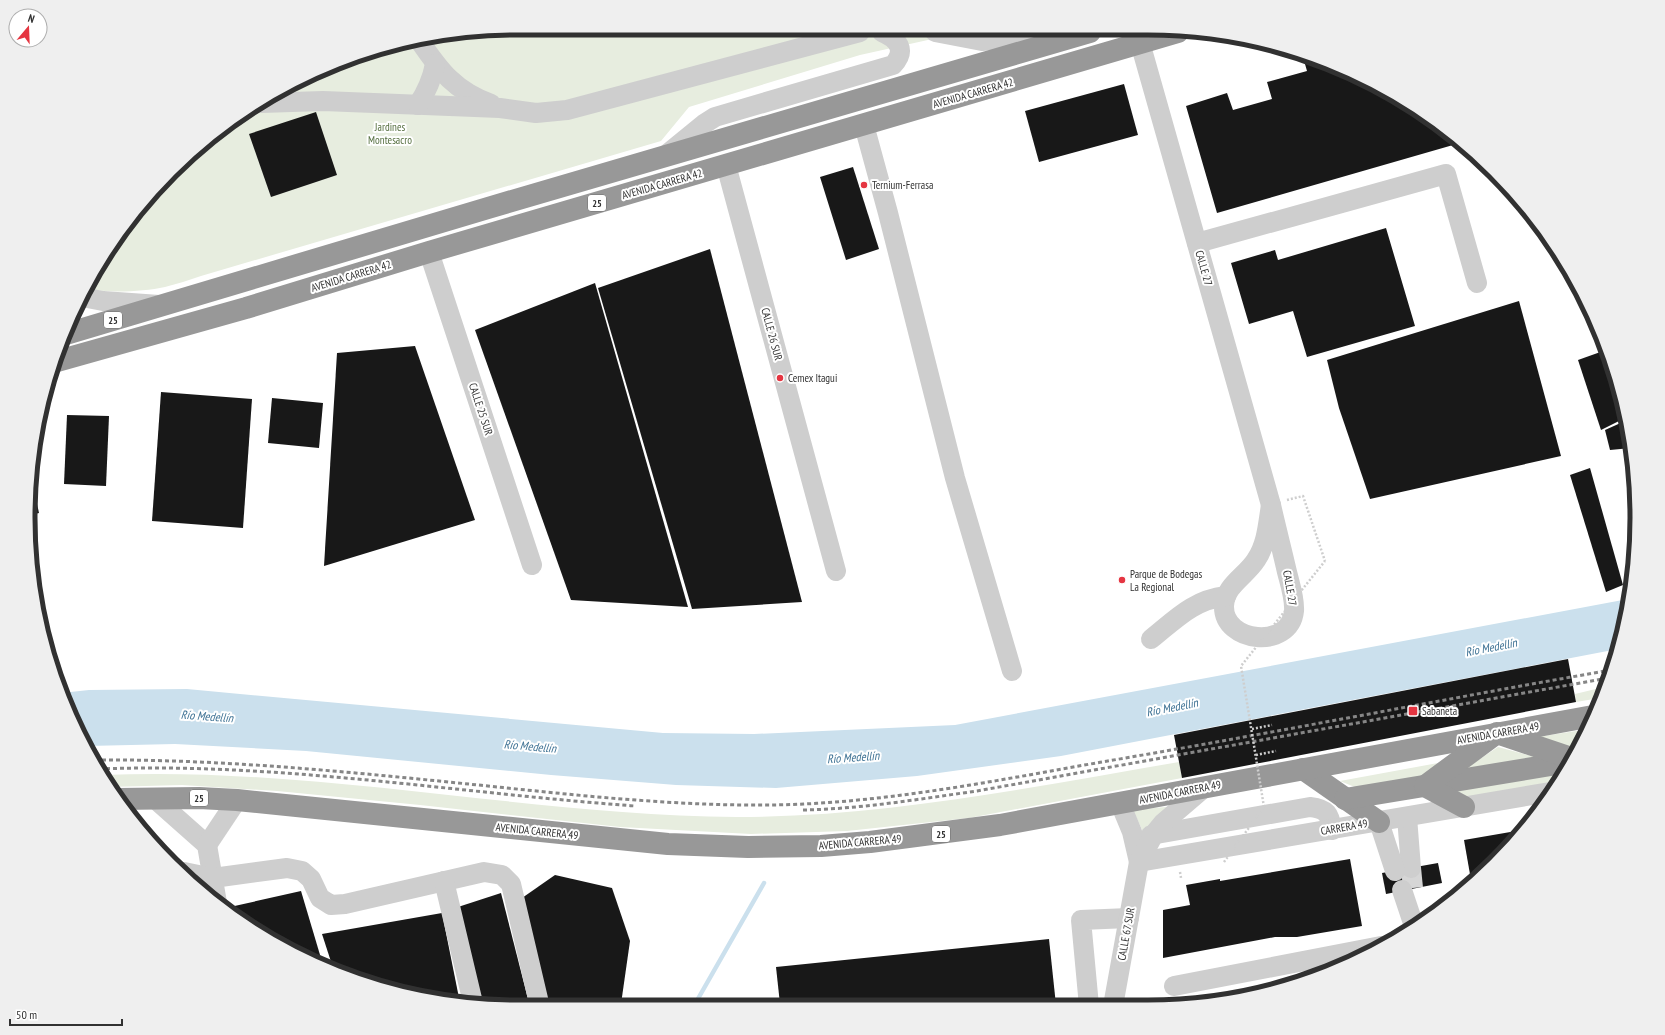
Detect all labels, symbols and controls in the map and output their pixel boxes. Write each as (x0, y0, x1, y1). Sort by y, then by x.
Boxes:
north arrow (8, 8, 48, 48)
text: N (26, 11, 36, 26)
street label: AVENIDA CARRERA 42 (931, 75, 1015, 111)
park label: Jardines Montesacro (368, 120, 412, 147)
street label: AVENIDA CARRERA 42 (620, 166, 704, 202)
place label: Ternium-Ferrasa (872, 178, 933, 192)
marker: Ternium-Ferrasa (859, 180, 869, 190)
road number: 25 (588, 195, 606, 211)
street label: CALLE 27 (1192, 249, 1216, 287)
street label: AVENIDA CARRERA 42 (309, 257, 393, 295)
street label: CALLE 26 SUR (758, 306, 786, 362)
road number: 25 (104, 312, 122, 328)
place label: Cemex Itagui (788, 371, 837, 385)
marker: Cemex Itagui (775, 373, 785, 383)
street label: CALLE 25 SUR (466, 381, 496, 437)
place label: Parque de Bodegas La Regional (1130, 567, 1202, 594)
street label: CALLE 27 (1280, 569, 1300, 607)
marker: Parque de Bodegas La Regional (1117, 575, 1127, 585)
water label: Río Medellín (1464, 635, 1519, 659)
water label: Río Medellín (1145, 695, 1200, 719)
place label: Sabaneta (1422, 704, 1457, 718)
marker: Sabaneta (1407, 705, 1419, 717)
water label: Río Medellín (180, 707, 234, 725)
street label: AVENIDA CARRERA 49 (1456, 719, 1540, 747)
water label: Río Medellín (503, 736, 557, 756)
water label: Río Medellín (826, 748, 880, 766)
street label: AVENIDA CARRERA 49 (1138, 777, 1222, 807)
road number: 25 (190, 790, 208, 806)
street label: CARRERA 49 (1319, 816, 1369, 838)
street label: AVENIDA CARRERA 49 (495, 820, 579, 842)
road number: 25 (932, 826, 950, 842)
street label: AVENIDA CARRERA 49 (818, 831, 902, 853)
street label: CALLE 67 SUR (1114, 906, 1138, 962)
scale bar (10, 1001, 122, 1027)
text: 50 m (16, 1007, 37, 1022)

